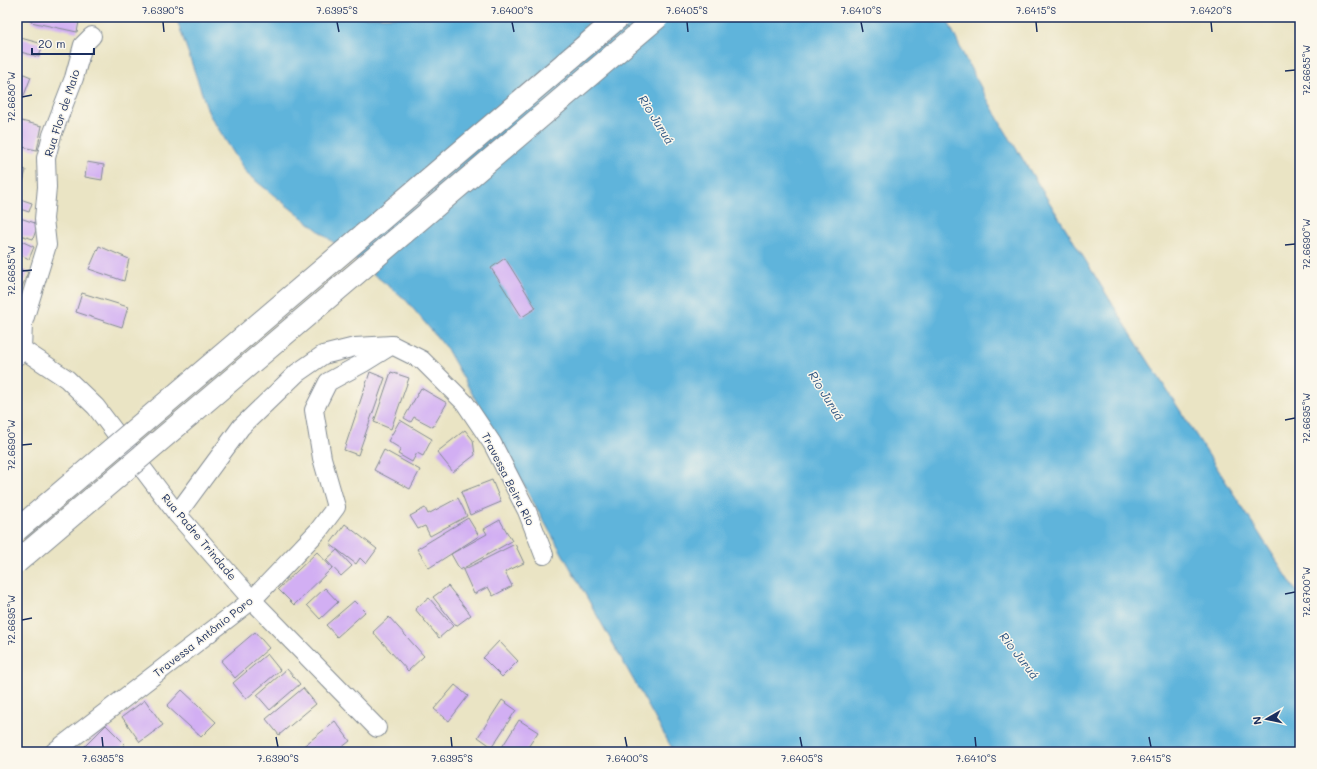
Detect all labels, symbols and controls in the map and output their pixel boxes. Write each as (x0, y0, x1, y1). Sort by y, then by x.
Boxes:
text: 7.6390°S (142, 3, 184, 17)
text: 7.6395°S (316, 3, 358, 17)
text: 7.6400°S (491, 3, 533, 17)
text: 7.6405°S (666, 3, 708, 17)
text: 7.6410°S (841, 3, 882, 17)
text: 7.6415°S (1016, 3, 1056, 17)
text: 7.6420°S (1190, 3, 1232, 17)
scale bar (32, 30, 94, 56)
text: 20 m (38, 35, 66, 51)
text: 72.6685°W (1299, 44, 1313, 95)
street label: Rua Flor de Maio (40, 67, 83, 158)
text: 72.6680°W (4, 71, 18, 123)
water label: Rio Juruá (635, 92, 678, 147)
text: 72.6690°W (1299, 218, 1313, 269)
text: 72.6685°W (4, 245, 18, 296)
water label: Rio Juruá (805, 368, 848, 423)
text: 72.6695°W (1299, 393, 1313, 443)
text: 72.6690°W (4, 419, 18, 470)
street label: Travessa Beira Rio (479, 430, 539, 528)
street label: Rua Padre Trindade (159, 490, 240, 583)
text: 72.6700°W (1299, 566, 1313, 617)
street label: Travessa Antônio Poro (150, 593, 256, 680)
text: 72.6695°W (4, 595, 18, 645)
water label: Rio Juruá (996, 629, 1043, 682)
north arrow (1247, 699, 1287, 739)
text: N (1249, 715, 1265, 726)
text: 7.6385°S (82, 751, 124, 765)
text: 7.6390°S (257, 751, 299, 765)
text: 7.6395°S (431, 751, 473, 765)
text: 7.6400°S (606, 751, 648, 765)
text: 7.6405°S (781, 751, 823, 765)
text: 7.6410°S (956, 751, 997, 765)
text: 7.6415°S (1131, 751, 1171, 765)

